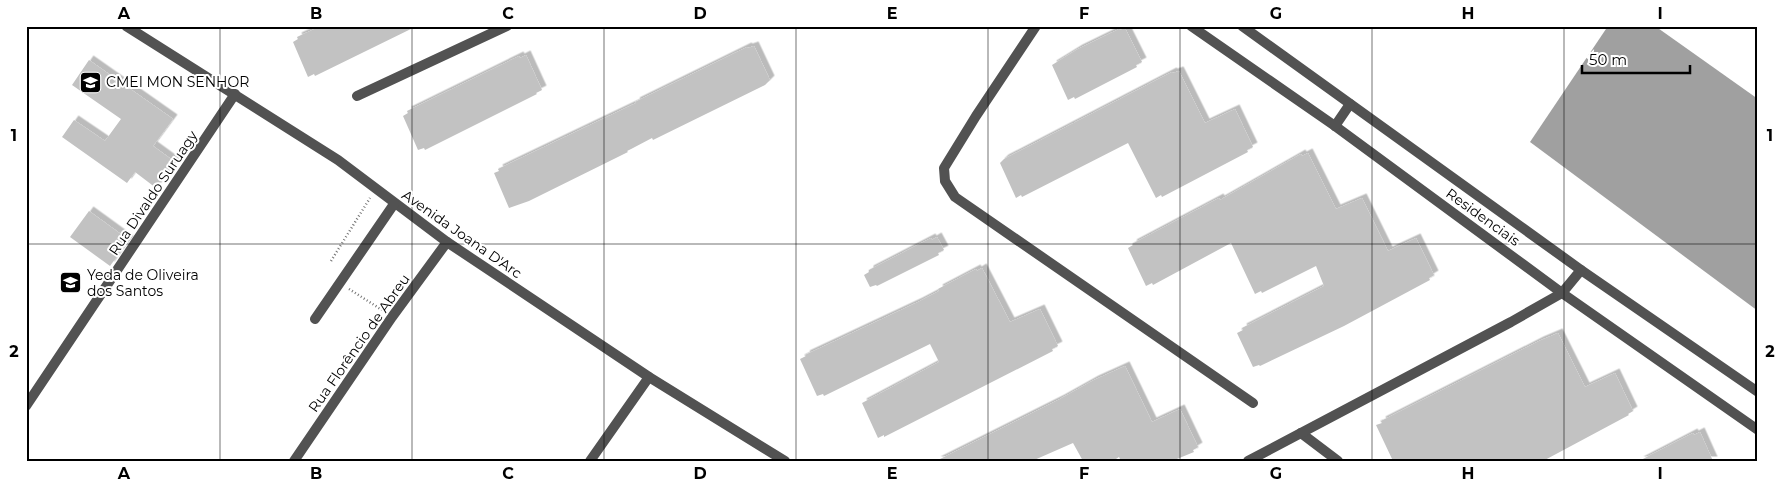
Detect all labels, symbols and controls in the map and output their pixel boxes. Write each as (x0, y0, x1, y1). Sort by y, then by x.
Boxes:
text: A (117, 4, 131, 23)
text: B (310, 4, 322, 23)
text: C (502, 4, 514, 23)
text: D (693, 4, 707, 23)
text: E (887, 4, 897, 23)
text: F (1079, 4, 1089, 23)
text: G (1270, 4, 1282, 23)
text: H (1462, 4, 1474, 23)
text: I (1657, 4, 1663, 23)
scale bar (1582, 42, 1689, 74)
text: 50 m (1589, 50, 1627, 69)
school or university icon: CMEI MON SENHOR (78, 70, 102, 94)
place label: CMEI MON SENHOR (106, 73, 249, 91)
text: 1 (11, 126, 17, 145)
text: 1 (1767, 126, 1773, 145)
street label: Rua Divaldo Suruagy (105, 127, 202, 259)
street label: Residenciais (1443, 184, 1524, 250)
street label: Avenida Joana D'Arc (398, 186, 526, 282)
place label: Yeda de Oliveira dos Santos (87, 266, 199, 300)
street label: Rua Florêncio de Abreu (304, 270, 414, 416)
school or university icon: Yeda de Oliveira dos Santos (59, 271, 83, 295)
text: 2 (9, 342, 19, 361)
text: 2 (1765, 342, 1775, 361)
text: A (117, 464, 131, 483)
text: B (310, 464, 322, 483)
text: C (502, 464, 514, 483)
text: D (693, 464, 707, 483)
text: E (887, 464, 897, 483)
text: F (1079, 464, 1089, 483)
text: G (1270, 464, 1282, 483)
text: H (1462, 464, 1474, 483)
text: I (1657, 464, 1663, 483)

